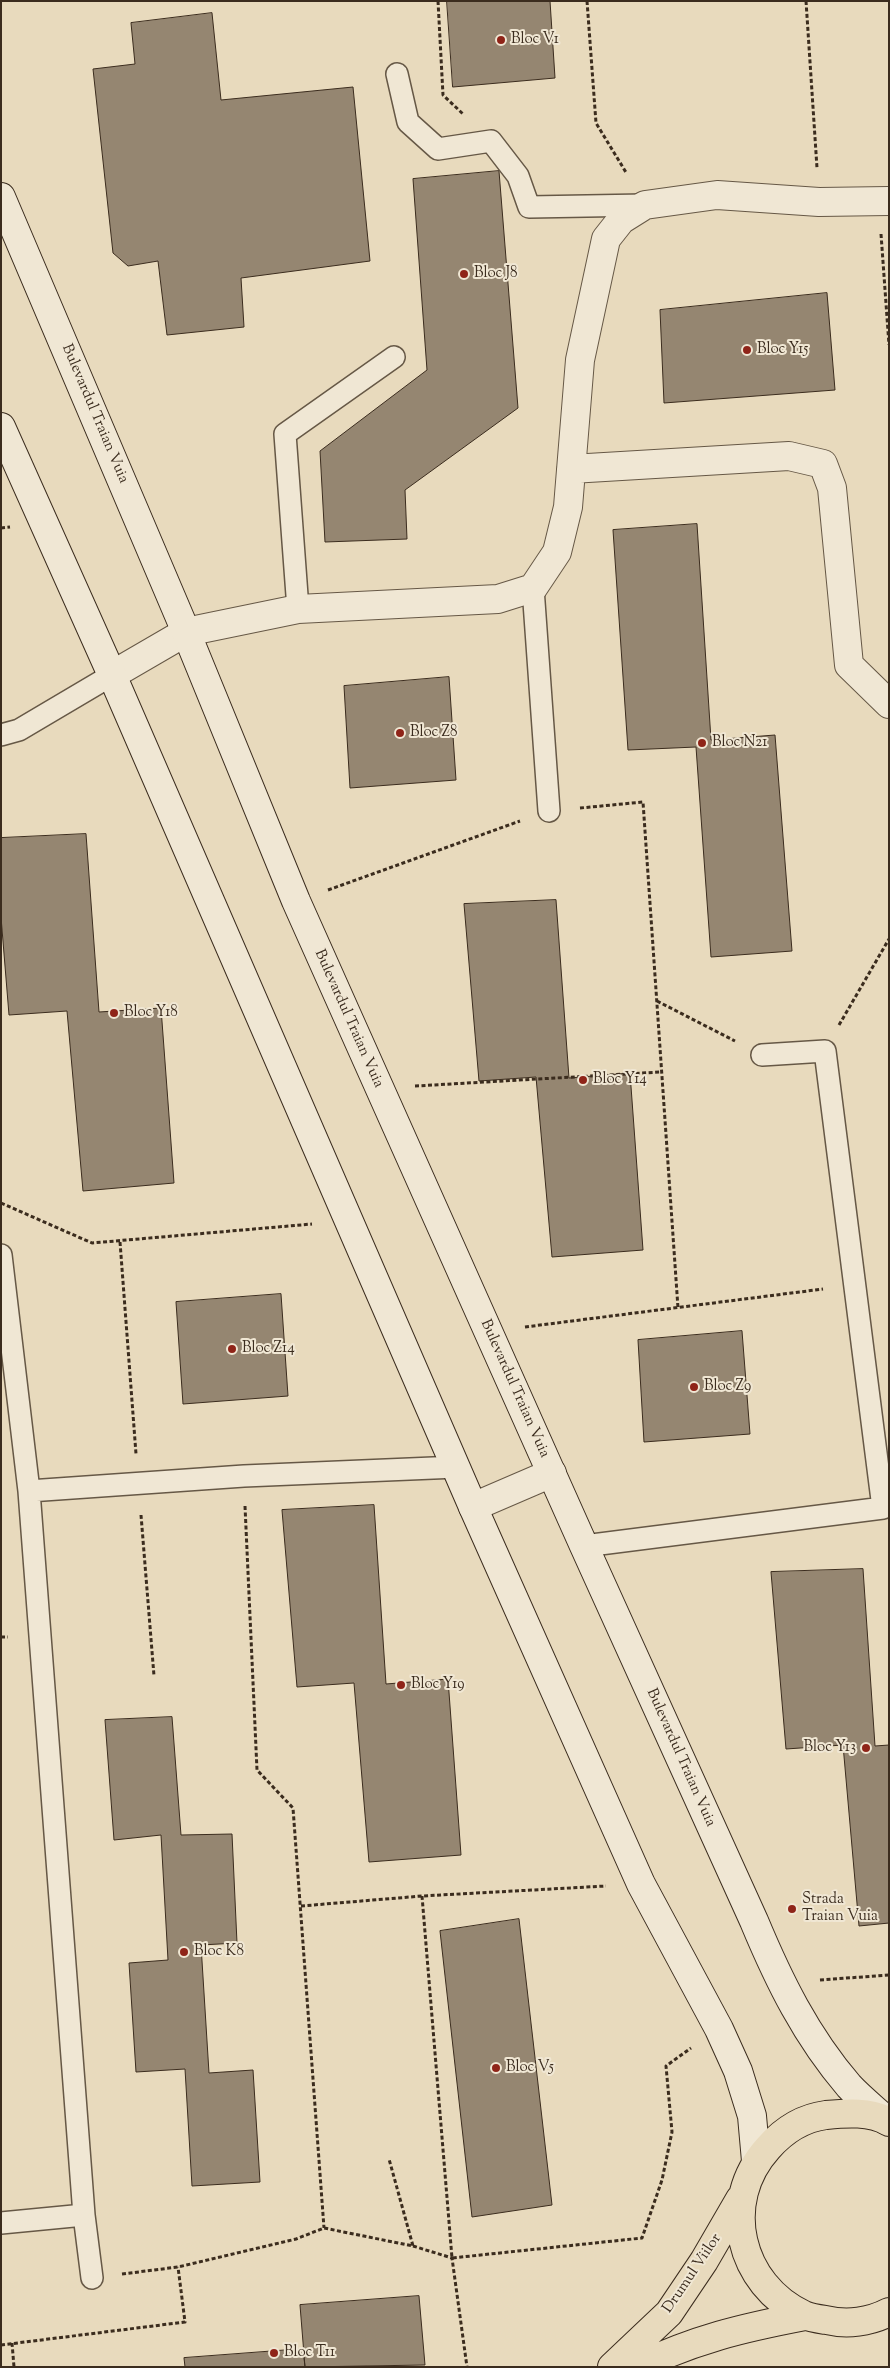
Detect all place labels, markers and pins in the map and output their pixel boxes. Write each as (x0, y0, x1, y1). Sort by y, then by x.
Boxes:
place label: Bloc V1 (511, 31, 559, 49)
marker: Bloc V1 (495, 34, 507, 46)
place label: Bloc J8 (474, 265, 517, 283)
marker: Bloc J8 (458, 268, 470, 280)
place label: Bloc Y15 (757, 341, 808, 359)
marker: Bloc Y15 (741, 344, 753, 356)
place label: Bloc Z8 (410, 724, 458, 742)
marker: Bloc Z8 (394, 727, 406, 739)
place label: Bloc N21 (712, 734, 767, 752)
marker: Bloc N21 (696, 737, 708, 749)
place label: Bloc Y18 (124, 1004, 178, 1022)
marker: Bloc Y18 (108, 1007, 120, 1019)
place label: Bloc Y14 (593, 1071, 647, 1089)
marker: Bloc Y14 (577, 1074, 589, 1086)
place label: Bloc Z14 (242, 1340, 295, 1358)
marker: Bloc Z14 (226, 1343, 238, 1355)
place label: Bloc Z9 (704, 1378, 751, 1396)
marker: Bloc Z9 (688, 1381, 700, 1393)
place label: Bloc Y19 (411, 1676, 464, 1694)
marker: Bloc Y19 (395, 1679, 407, 1691)
place label: Bloc Y13 (804, 1739, 856, 1757)
marker: Bloc Y13 (860, 1742, 872, 1754)
place label: Strada Traian Vuia (802, 1891, 878, 1926)
marker: Strada Traian Vuia (786, 1903, 798, 1915)
place label: Bloc K8 (194, 1943, 244, 1961)
marker: Bloc K8 (178, 1946, 190, 1958)
place label: Bloc V5 (506, 2059, 554, 2077)
marker: Bloc V5 (490, 2062, 502, 2074)
place label: Bloc T11 (284, 2344, 335, 2362)
marker: Bloc T11 (268, 2347, 280, 2359)

